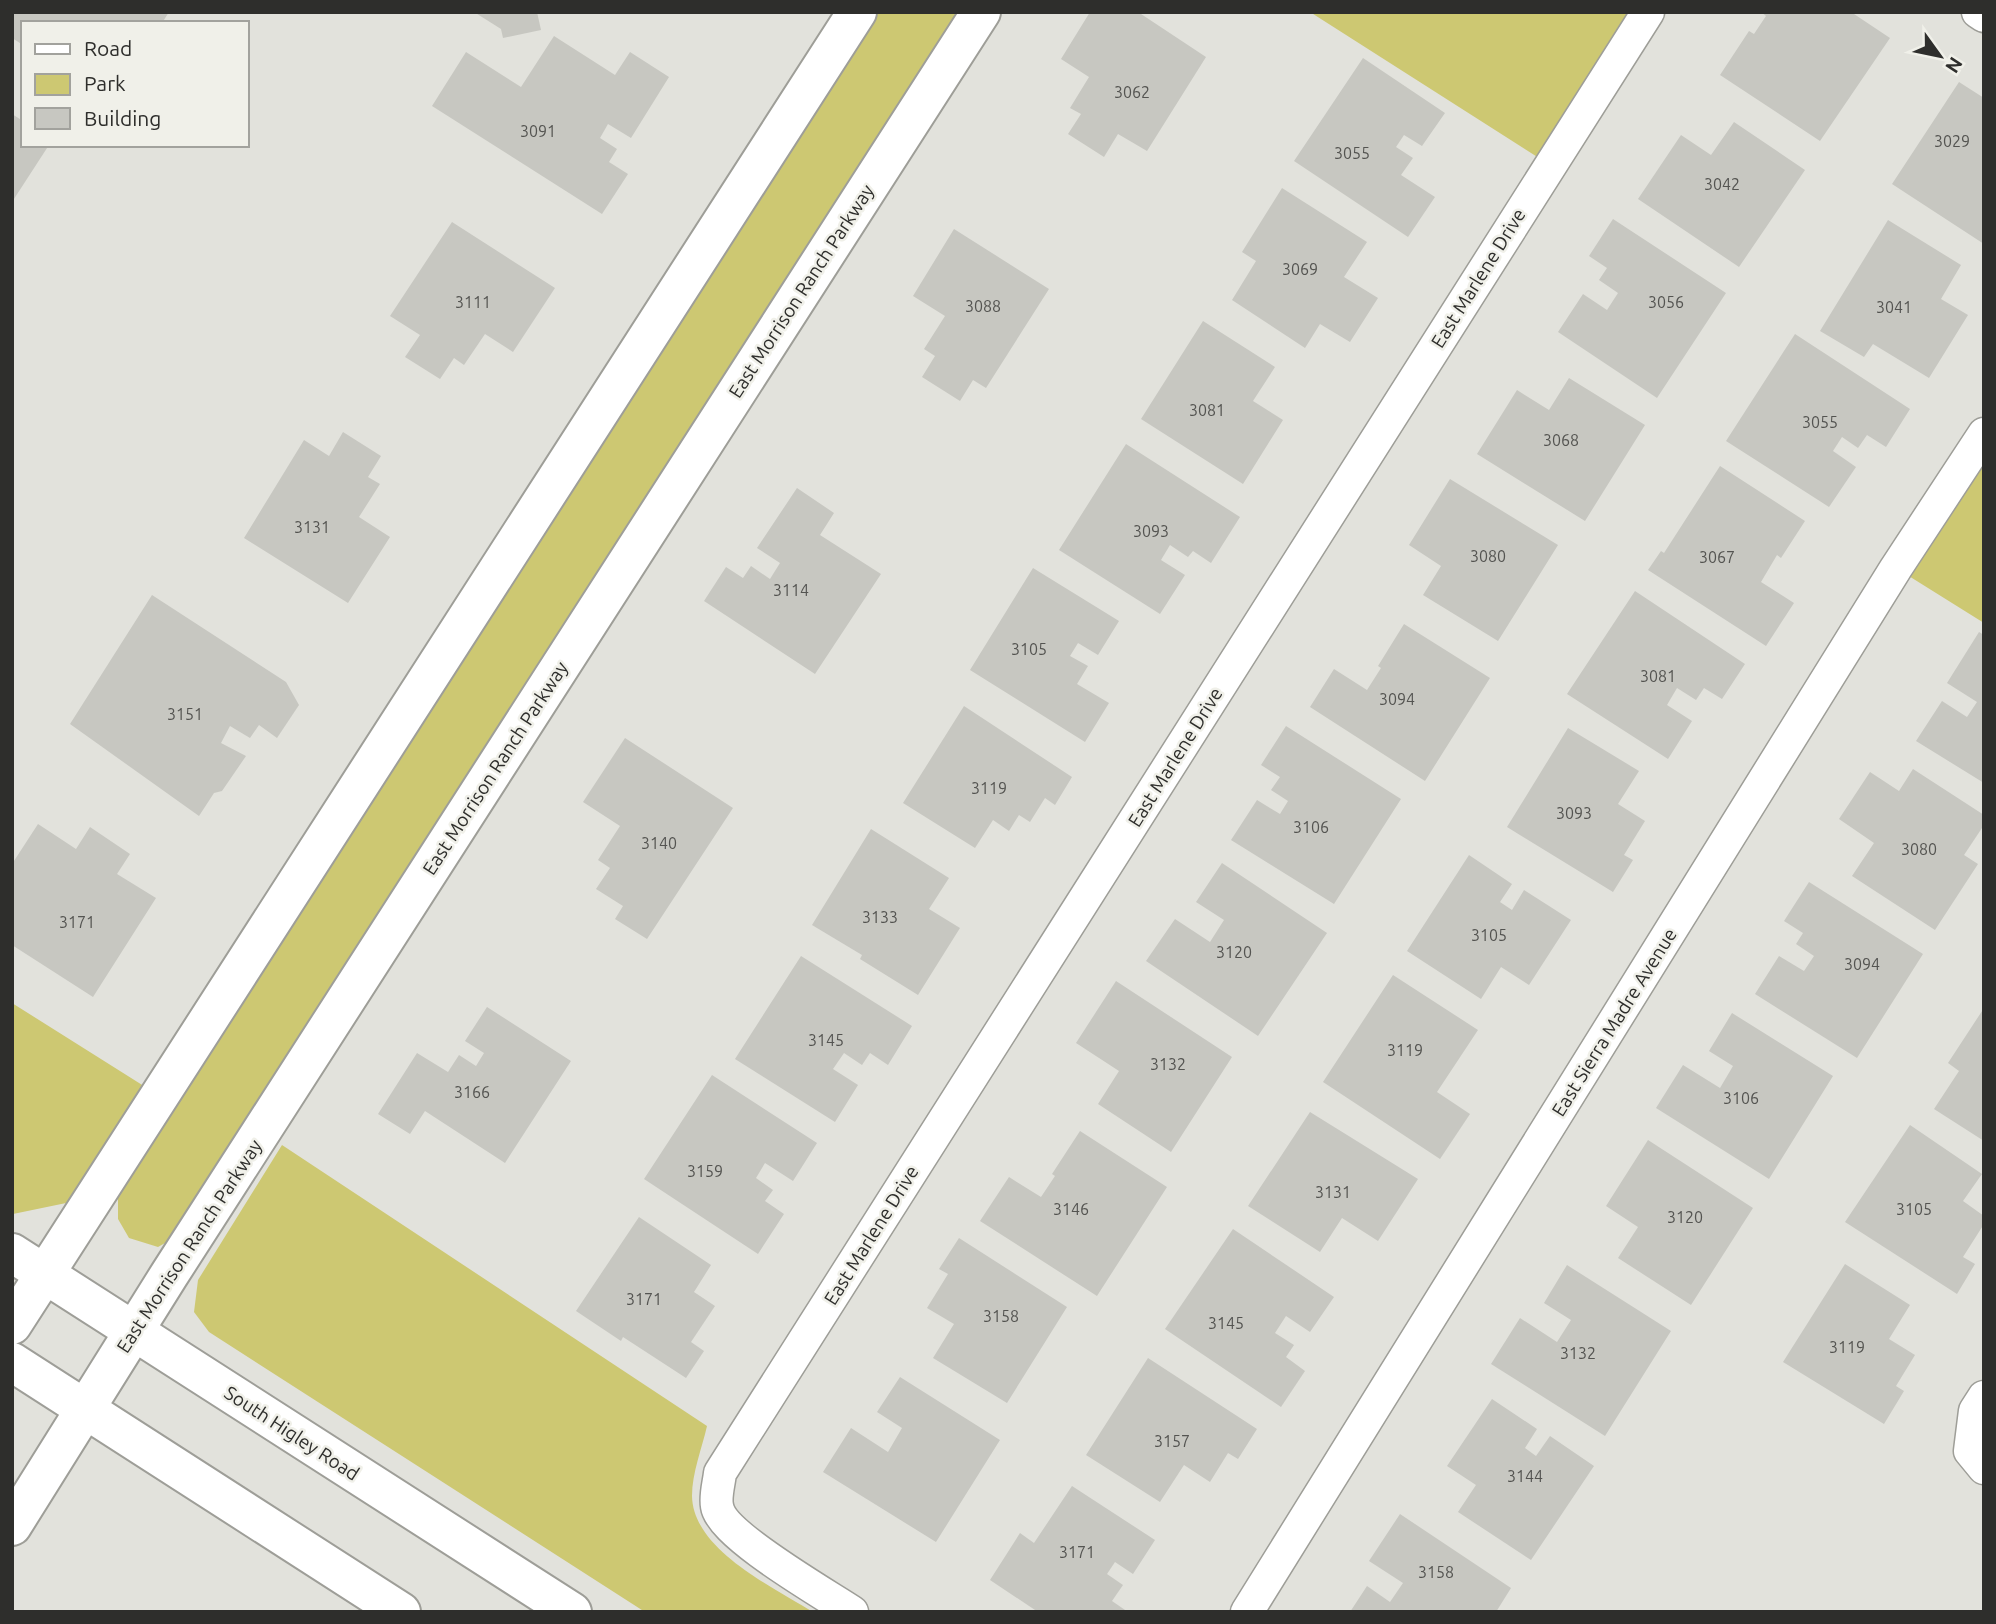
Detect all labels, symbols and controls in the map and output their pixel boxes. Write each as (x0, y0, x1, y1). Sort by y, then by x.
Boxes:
legend (21, 21, 248, 147)
north arrow (1905, 21, 1975, 91)
text: Road (84, 36, 132, 60)
text: N (1941, 53, 1967, 77)
text: Park (84, 71, 126, 95)
house number: 3062 (1114, 83, 1150, 101)
text: Building (84, 106, 161, 130)
house number: 3091 (520, 122, 556, 140)
house number: 3029 (1934, 132, 1970, 150)
house number: 3055 (1334, 144, 1370, 162)
house number: 3042 (1704, 175, 1740, 193)
street label: East Morrison Ranch Parkway (724, 180, 878, 402)
street label: East Marlene Drive (1426, 204, 1530, 352)
house number: 3069 (1282, 260, 1318, 278)
house number: 3111 (455, 293, 491, 311)
house number: 3056 (1648, 293, 1684, 311)
house number: 3088 (965, 297, 1001, 315)
house number: 3041 (1876, 298, 1912, 316)
house number: 3081 (1189, 401, 1225, 419)
house number: 3055 (1802, 413, 1838, 431)
house number: 3068 (1543, 431, 1579, 449)
house number: 3131 (294, 518, 330, 536)
house number: 3093 (1133, 522, 1169, 540)
house number: 3080 (1470, 547, 1506, 565)
house number: 3067 (1699, 548, 1735, 566)
house number: 3114 (773, 581, 809, 599)
house number: 3105 (1011, 640, 1047, 658)
street label: East Morrison Ranch Parkway (418, 657, 572, 879)
house number: 3081 (1640, 667, 1676, 685)
street label: East Marlene Drive (1123, 683, 1227, 831)
house number: 3094 (1379, 690, 1415, 708)
house number: 3151 (167, 705, 203, 723)
house number: 3119 (971, 779, 1007, 797)
house number: 3093 (1556, 804, 1592, 822)
house number: 3106 (1293, 818, 1329, 836)
house number: 3140 (641, 834, 677, 852)
house number: 3080 (1901, 840, 1937, 858)
house number: 3133 (862, 908, 898, 926)
house number: 3171 (59, 913, 95, 931)
street label: East Sierra Madre Avenue (1547, 924, 1681, 1120)
house number: 3105 (1471, 926, 1507, 944)
house number: 3120 (1216, 943, 1252, 961)
house number: 3094 (1844, 955, 1880, 973)
house number: 3145 (808, 1031, 844, 1049)
house number: 3119 (1387, 1041, 1423, 1059)
house number: 3132 (1150, 1055, 1186, 1073)
house number: 3166 (454, 1083, 490, 1101)
house number: 3106 (1723, 1089, 1759, 1107)
street label: East Morrison Ranch Parkway (112, 1135, 266, 1357)
street label: East Marlene Drive (819, 1161, 923, 1309)
house number: 3159 (687, 1162, 723, 1180)
house number: 3131 (1315, 1183, 1351, 1201)
house number: 3146 (1053, 1200, 1089, 1218)
house number: 3105 (1896, 1200, 1932, 1218)
house number: 3120 (1667, 1208, 1703, 1226)
house number: 3171 (626, 1290, 662, 1308)
house number: 3158 (983, 1307, 1019, 1325)
house number: 3145 (1208, 1314, 1244, 1332)
house number: 3119 (1829, 1338, 1865, 1356)
house number: 3132 (1560, 1344, 1596, 1362)
street label: South Higley Road (221, 1381, 363, 1485)
house number: 3157 (1154, 1432, 1190, 1450)
house number: 3144 (1507, 1467, 1543, 1485)
house number: 3171 (1059, 1543, 1095, 1561)
house number: 3158 (1418, 1563, 1454, 1581)

